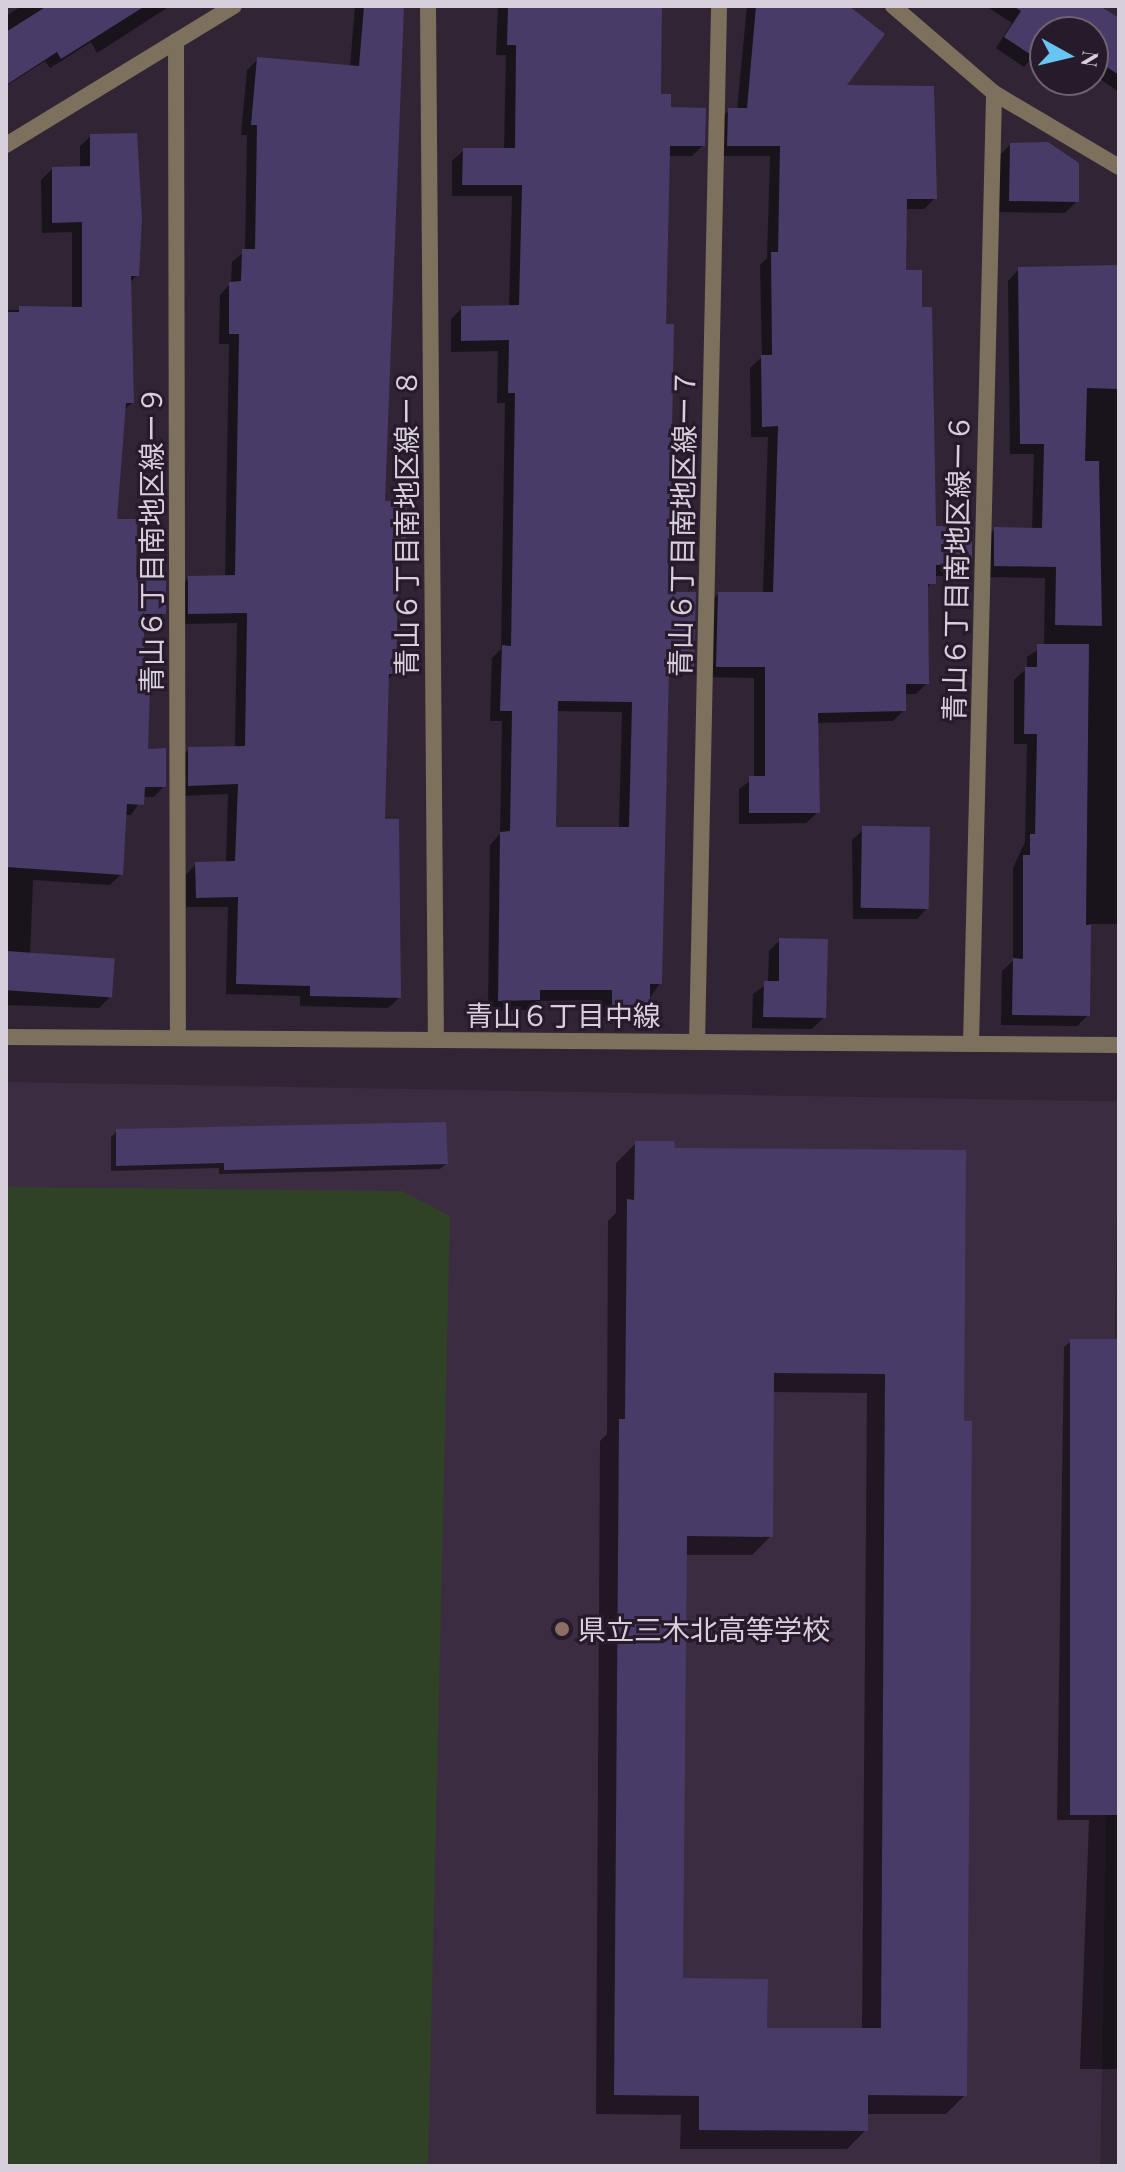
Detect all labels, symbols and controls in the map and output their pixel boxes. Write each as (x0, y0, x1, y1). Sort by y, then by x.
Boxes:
north arrow (1029, 16, 1109, 96)
text: N (1075, 49, 1107, 69)
street label: 青山６丁目南地区線ー８ (389, 369, 423, 677)
street label: 青山６丁目南地区線ー７ (663, 369, 701, 677)
street label: 青山６丁目南地区線ー９ (134, 386, 168, 694)
street label: 青山６丁目南地区線ー６ (937, 414, 975, 722)
street label: 青山６丁目中線 (465, 998, 661, 1032)
place label: 県立三木北高等学校 (578, 1612, 830, 1646)
marker: 県立三木北高等学校 (553, 1620, 571, 1638)

